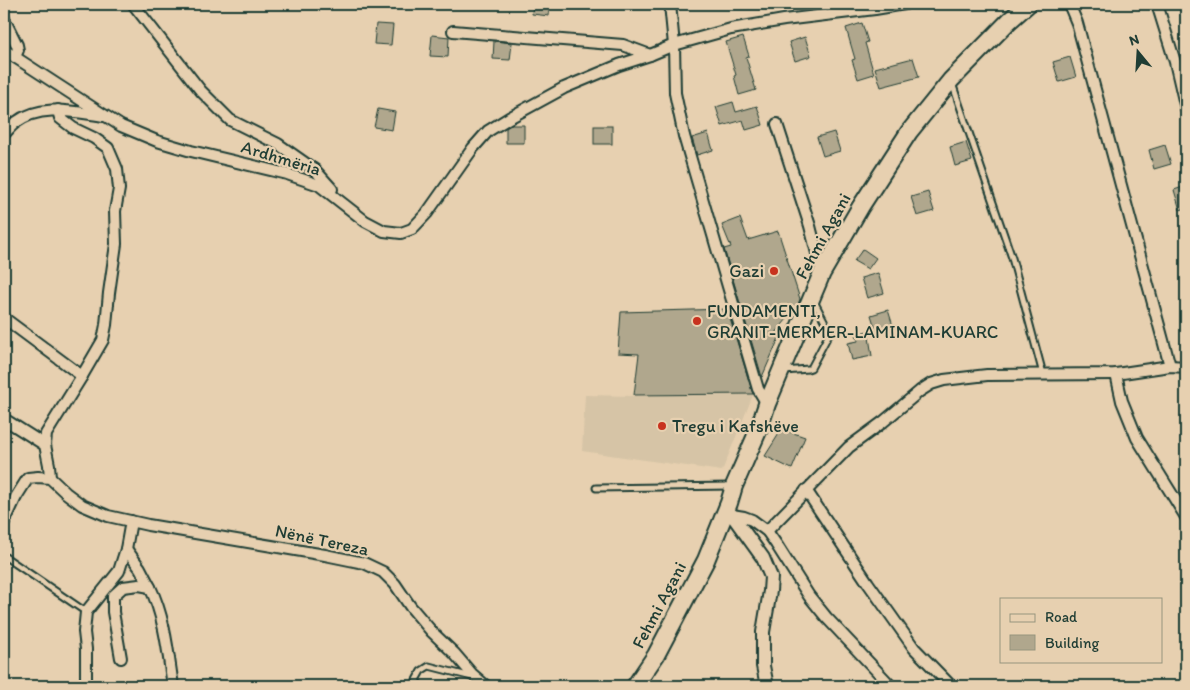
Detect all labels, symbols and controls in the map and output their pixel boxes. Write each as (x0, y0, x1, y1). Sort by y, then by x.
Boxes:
north arrow (1112, 28, 1162, 78)
text: N (1127, 31, 1141, 50)
street label: Ardhmëria (239, 136, 323, 181)
street label: Fehmi Agani (790, 189, 856, 283)
place label: Gazi (729, 260, 764, 282)
marker: Gazi (768, 265, 780, 277)
place label: FUNDAMENTI, GRANIT-MERMER-LAMINAM-KUARC (707, 300, 998, 343)
marker: FUNDAMENTI, GRANIT-MERMER-LAMINAM-KUARC (691, 315, 703, 327)
place label: Tregu i Kafshëve (672, 415, 799, 437)
marker: Tregu i Kafshëve (656, 420, 668, 432)
street label: Nënë Tereza (273, 519, 372, 561)
street label: Fehmi Agani (627, 558, 691, 652)
legend (1000, 598, 1162, 662)
text: Road (1045, 608, 1078, 626)
text: Building (1045, 634, 1099, 652)

